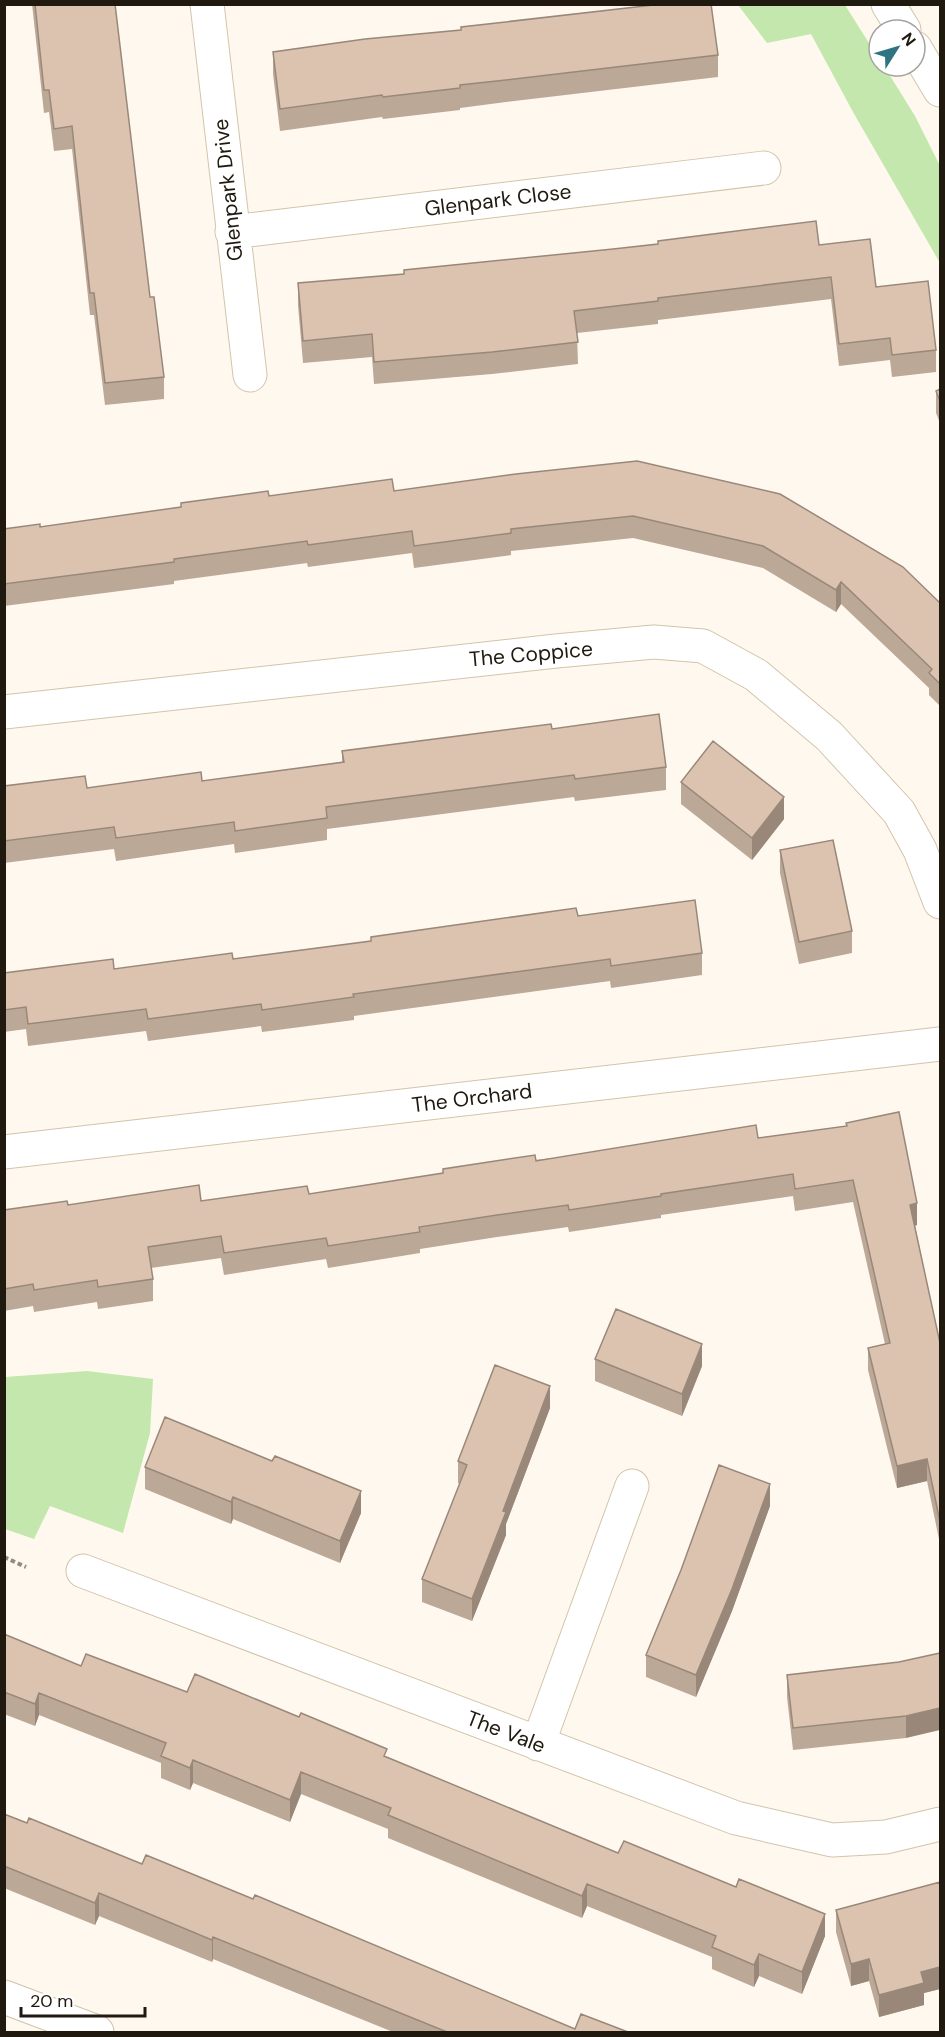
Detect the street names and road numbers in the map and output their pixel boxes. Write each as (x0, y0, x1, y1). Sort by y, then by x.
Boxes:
street label: Glenpark Drive (207, 117, 249, 262)
street label: Glenpark Close (423, 177, 573, 223)
street label: The Coppice (468, 635, 594, 673)
street label: The Orchard (410, 1077, 534, 1119)
street label: The Vale (463, 1704, 549, 1760)

